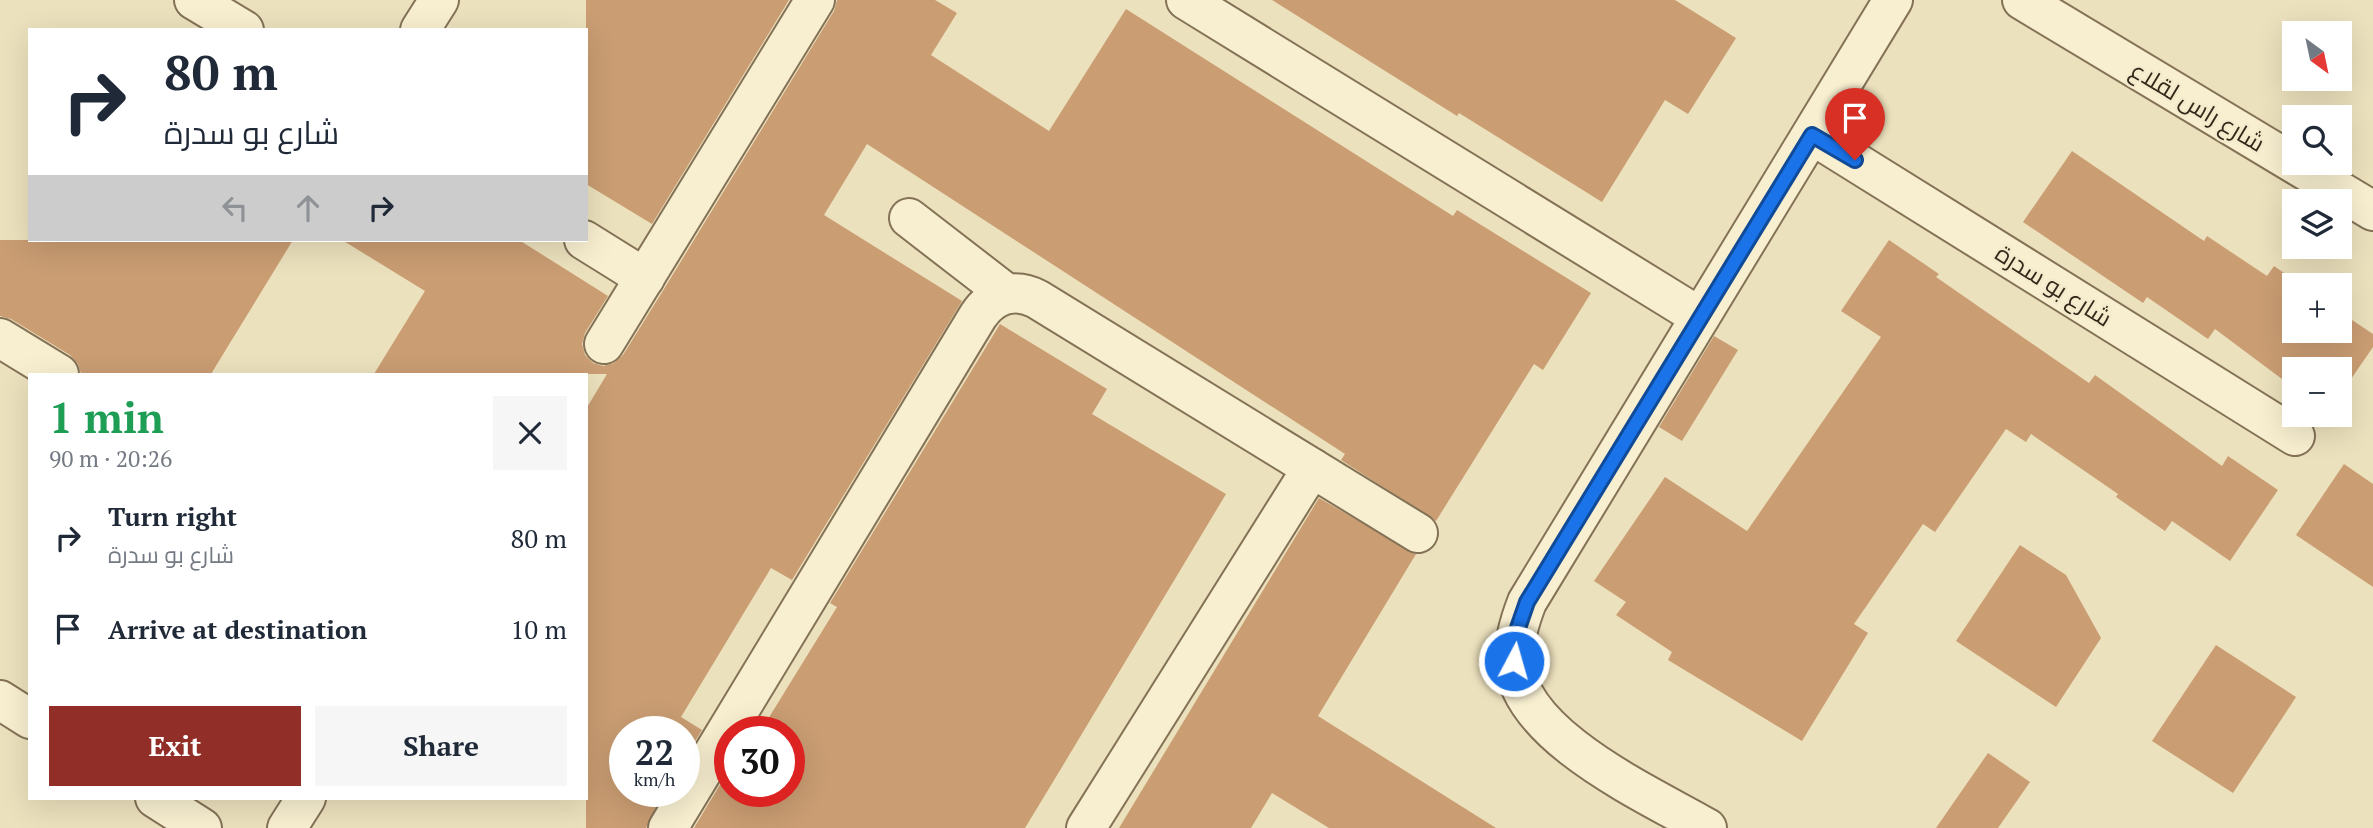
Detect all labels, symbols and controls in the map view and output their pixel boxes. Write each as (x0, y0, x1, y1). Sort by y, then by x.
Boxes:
north arrow (2282, 21, 2352, 91)
map controls (2282, 21, 2352, 427)
text: 80 m (164, 39, 278, 104)
street label: شارع راس لقلاع (2124, 53, 2271, 160)
icon: right (49, 56, 140, 147)
pin (1825, 88, 1885, 160)
icon: arrive (1836, 99, 1874, 137)
button: search (2282, 105, 2352, 175)
text: شارع بو سدرة (164, 111, 339, 153)
icon: left (216, 189, 254, 227)
icon: ahead (289, 189, 327, 227)
icon: right (362, 189, 400, 227)
button: layers (2282, 189, 2352, 259)
street label: شارع بو سدرة (1989, 237, 2118, 334)
button: + (2282, 273, 2352, 343)
button: − (2282, 357, 2352, 427)
text: 1 min (49, 389, 164, 445)
button: close (493, 396, 567, 470)
text: 90 m · 20:26 (49, 443, 172, 474)
text: Turn right (108, 499, 237, 533)
icon: right (49, 519, 87, 557)
text: 80 m (511, 521, 567, 555)
text: شارع بو سدرة (108, 539, 234, 570)
icon: arrive (49, 610, 87, 648)
text: Arrive at destination (108, 612, 367, 646)
text: 10 m (511, 612, 567, 646)
position arrow (1477, 624, 1551, 698)
button: Exit (49, 706, 301, 786)
button: Share (315, 706, 567, 786)
speed limit sign: 30 (714, 716, 805, 807)
text: 22 (635, 729, 674, 775)
text: km/h (634, 767, 675, 791)

